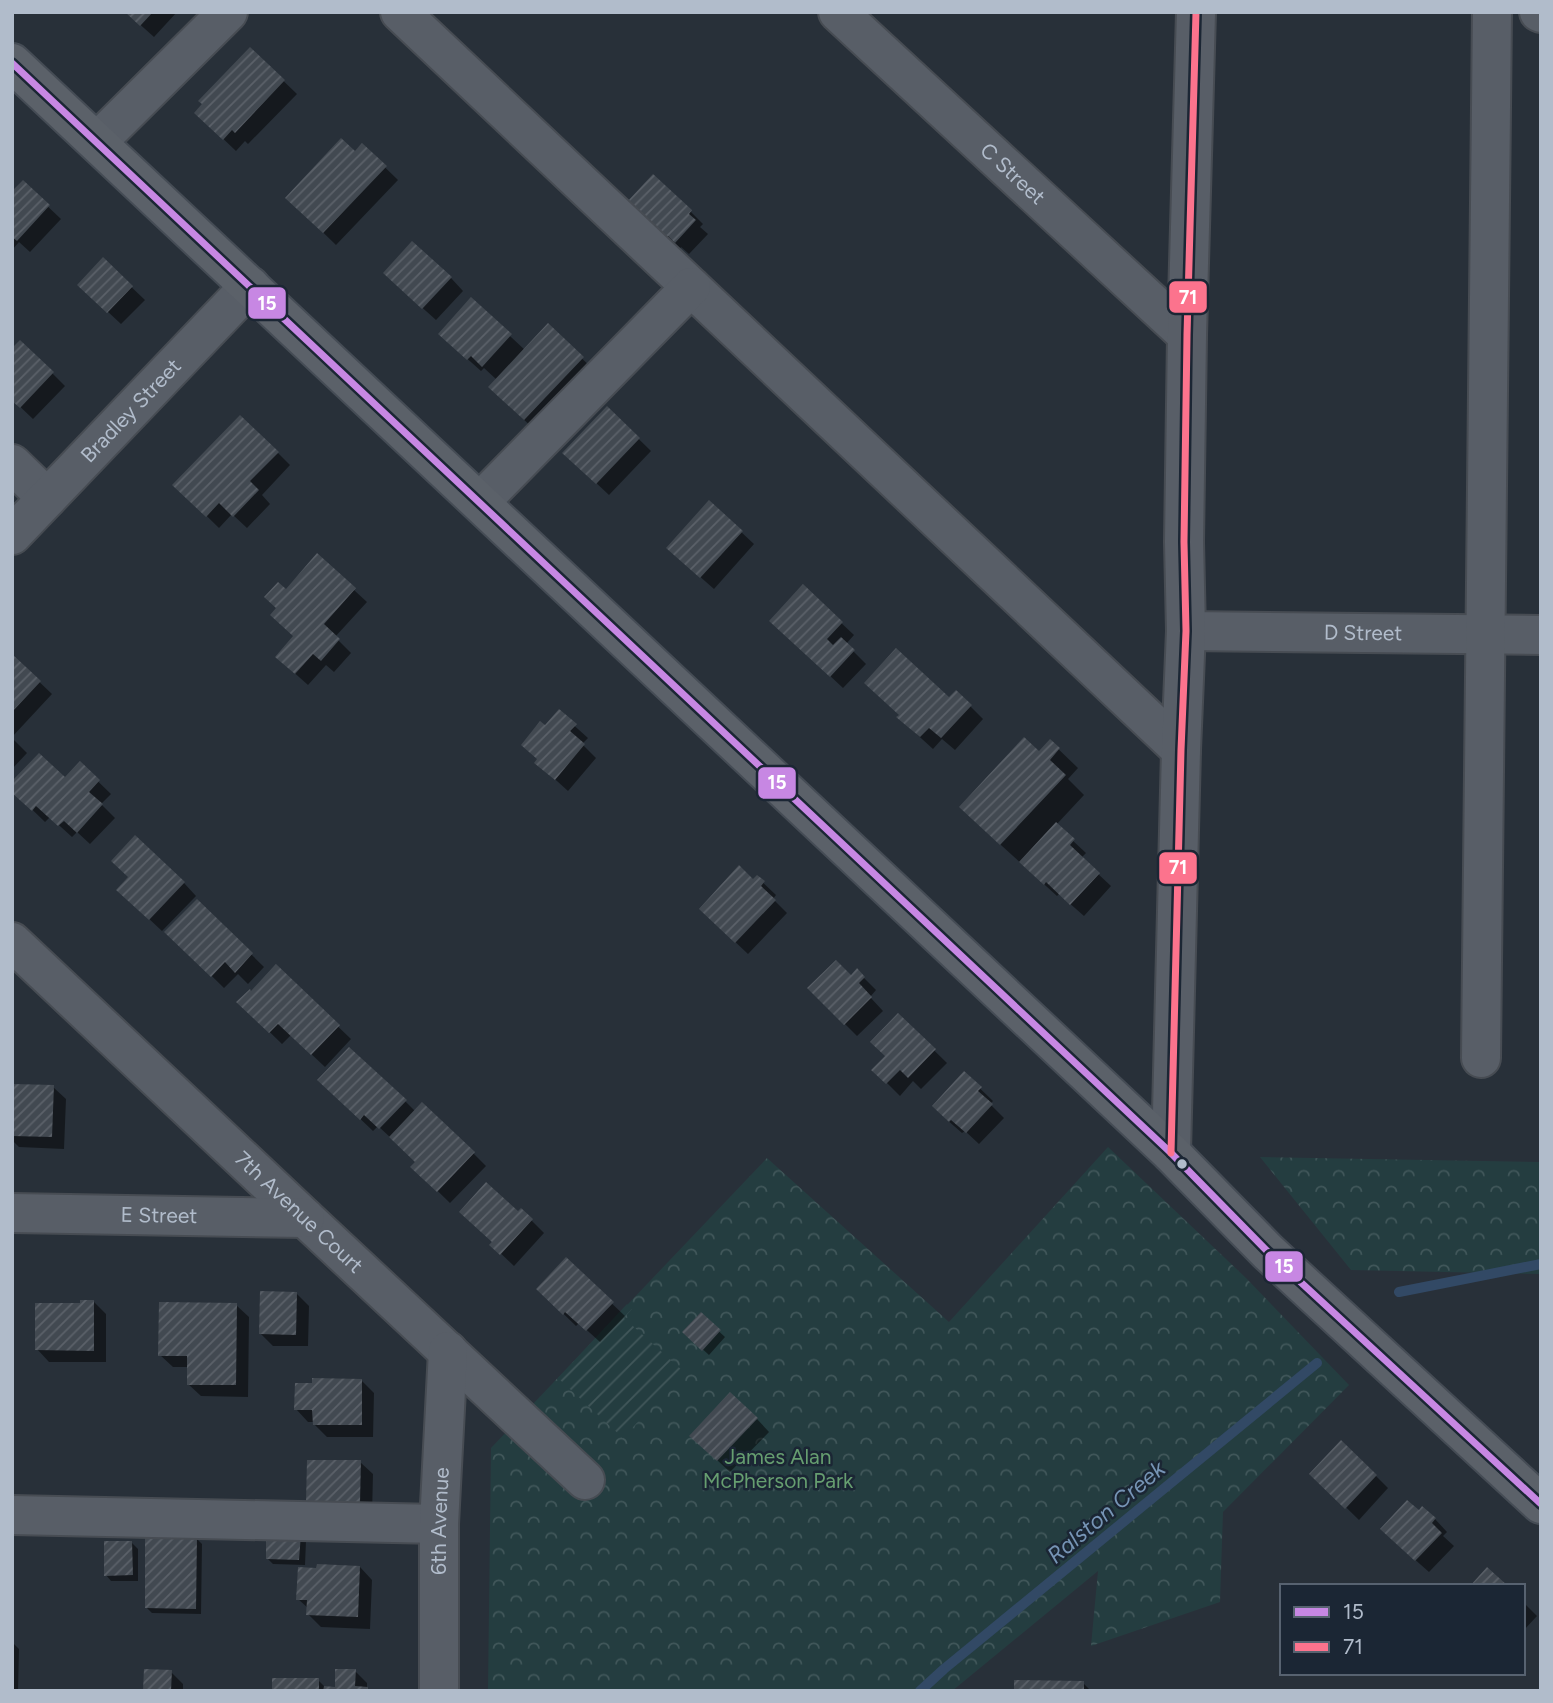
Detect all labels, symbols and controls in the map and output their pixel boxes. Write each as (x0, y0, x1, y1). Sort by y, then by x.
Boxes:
street label: C Street (975, 137, 1051, 209)
line badge: 71 (1168, 280, 1208, 314)
line badge: 15 (247, 286, 287, 320)
text: 71 (1179, 286, 1197, 309)
text: 15 (257, 292, 277, 315)
street label: Bradley Street (75, 353, 186, 467)
street label: D Street (1324, 620, 1402, 645)
line badge: 15 (757, 766, 797, 800)
text: 15 (767, 771, 787, 794)
line badge: 71 (1158, 851, 1198, 885)
text: 71 (1169, 856, 1187, 879)
street label: 7th Avenue Court (230, 1146, 368, 1278)
unlabelled marker (1175, 1157, 1189, 1171)
street label: E Street (121, 1202, 197, 1228)
line badge: 15 (1264, 1250, 1304, 1283)
text: 15 (1274, 1255, 1294, 1278)
park label: James Alan McPherson Park (703, 1444, 854, 1493)
water label: Ralston Creek (1041, 1454, 1171, 1569)
street label: 6th Avenue (426, 1467, 454, 1575)
legend (1280, 1584, 1525, 1675)
text: 15 (1343, 1599, 1364, 1624)
text: 71 (1343, 1634, 1363, 1659)

